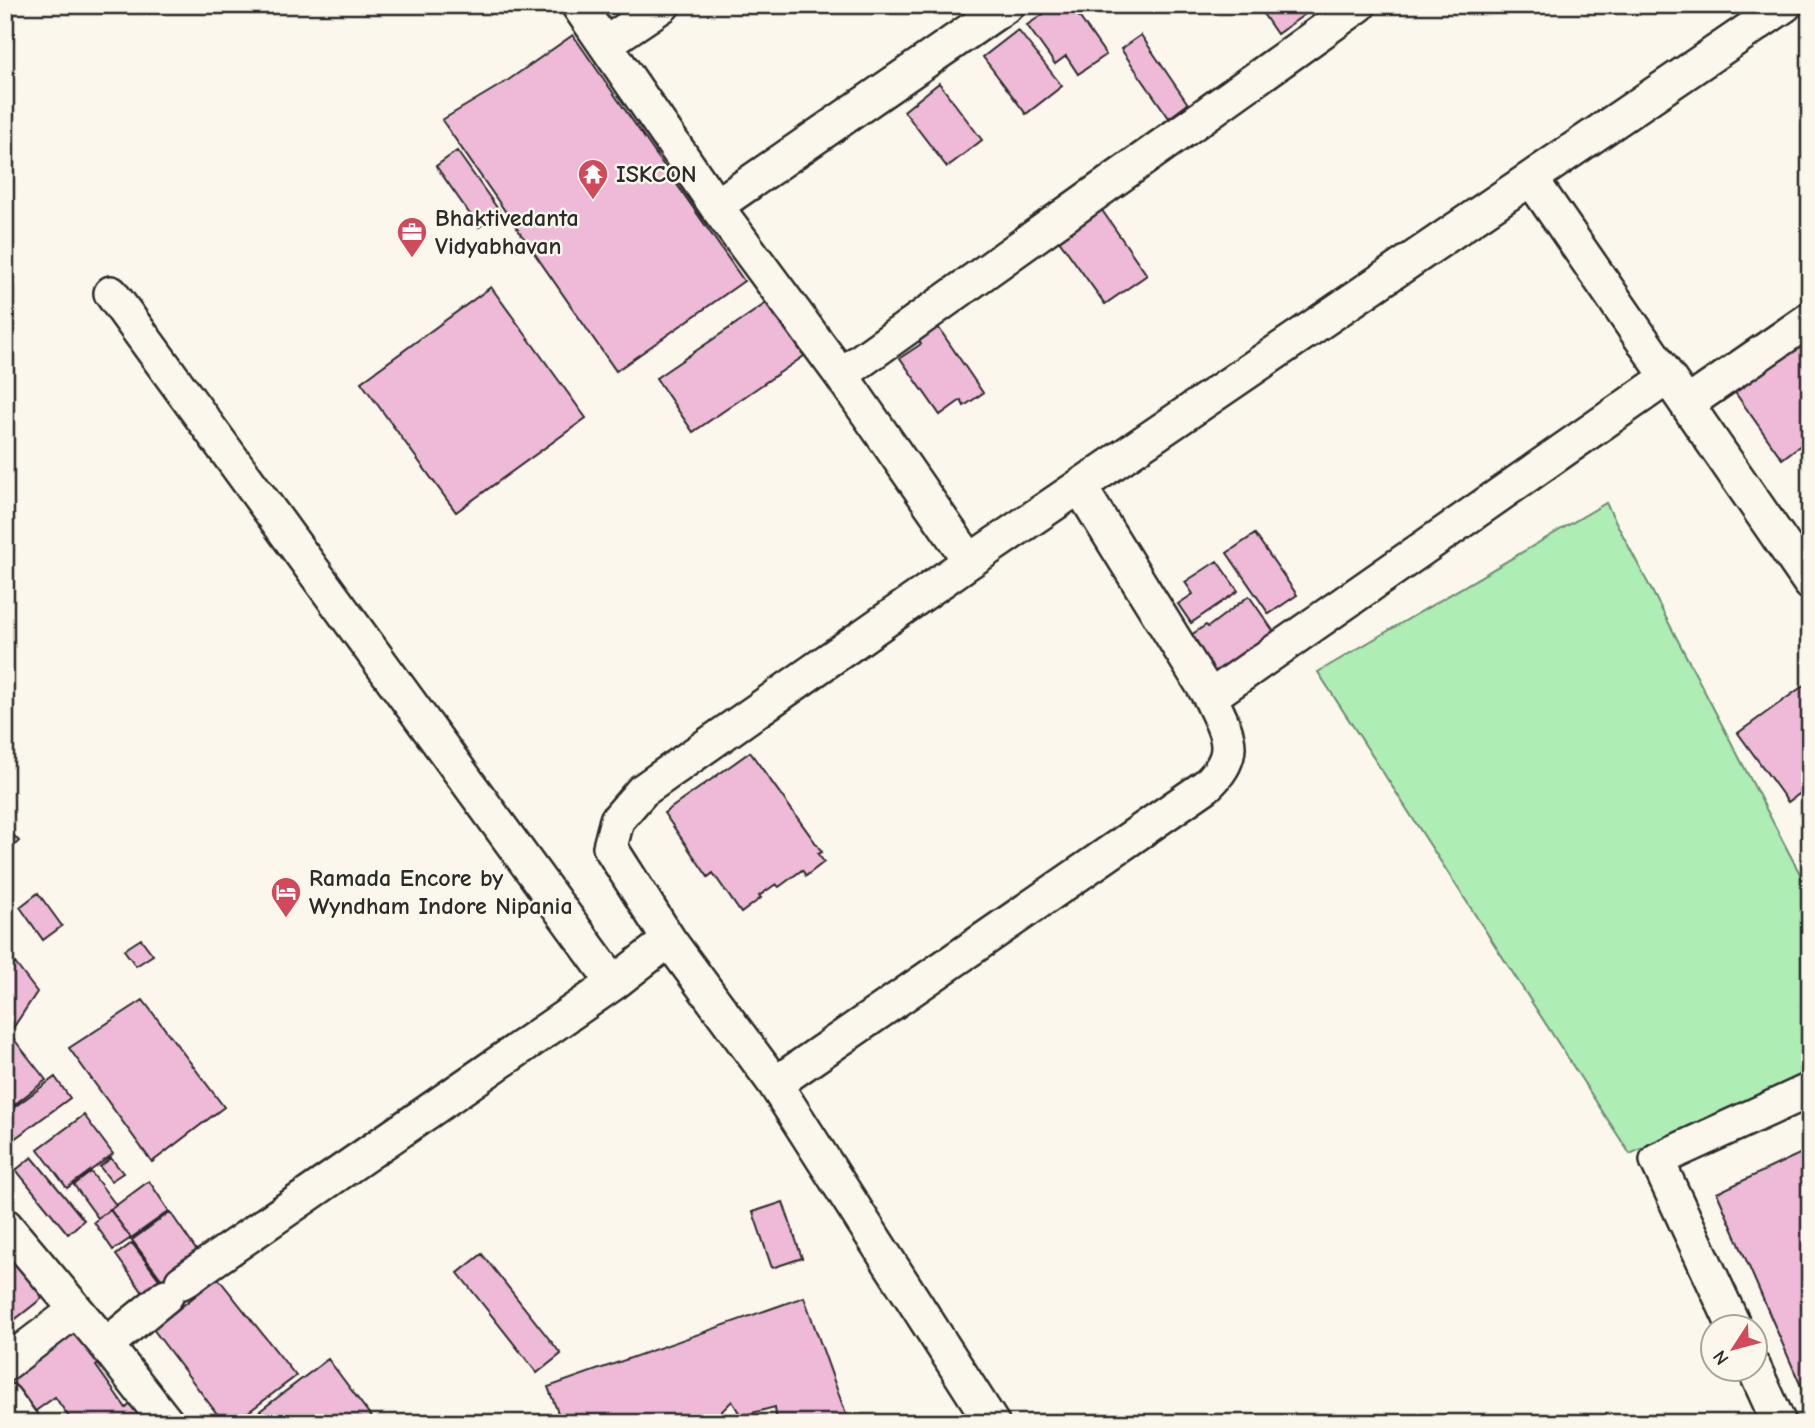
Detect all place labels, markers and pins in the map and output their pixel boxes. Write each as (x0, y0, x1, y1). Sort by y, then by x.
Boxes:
temple icon: ISKCON (576, 157, 610, 201)
place label: ISKCON (616, 160, 697, 188)
place label: Bhaktivedanta Vidyabhavan (435, 204, 579, 260)
office icon: Bhaktivedanta Vidyabhavan (395, 215, 429, 259)
place label: Ramada Encore by Wyndham Indore Nipania (309, 864, 573, 920)
hotel icon: Ramada Encore by Wyndham Indore Nipania (269, 875, 303, 919)

